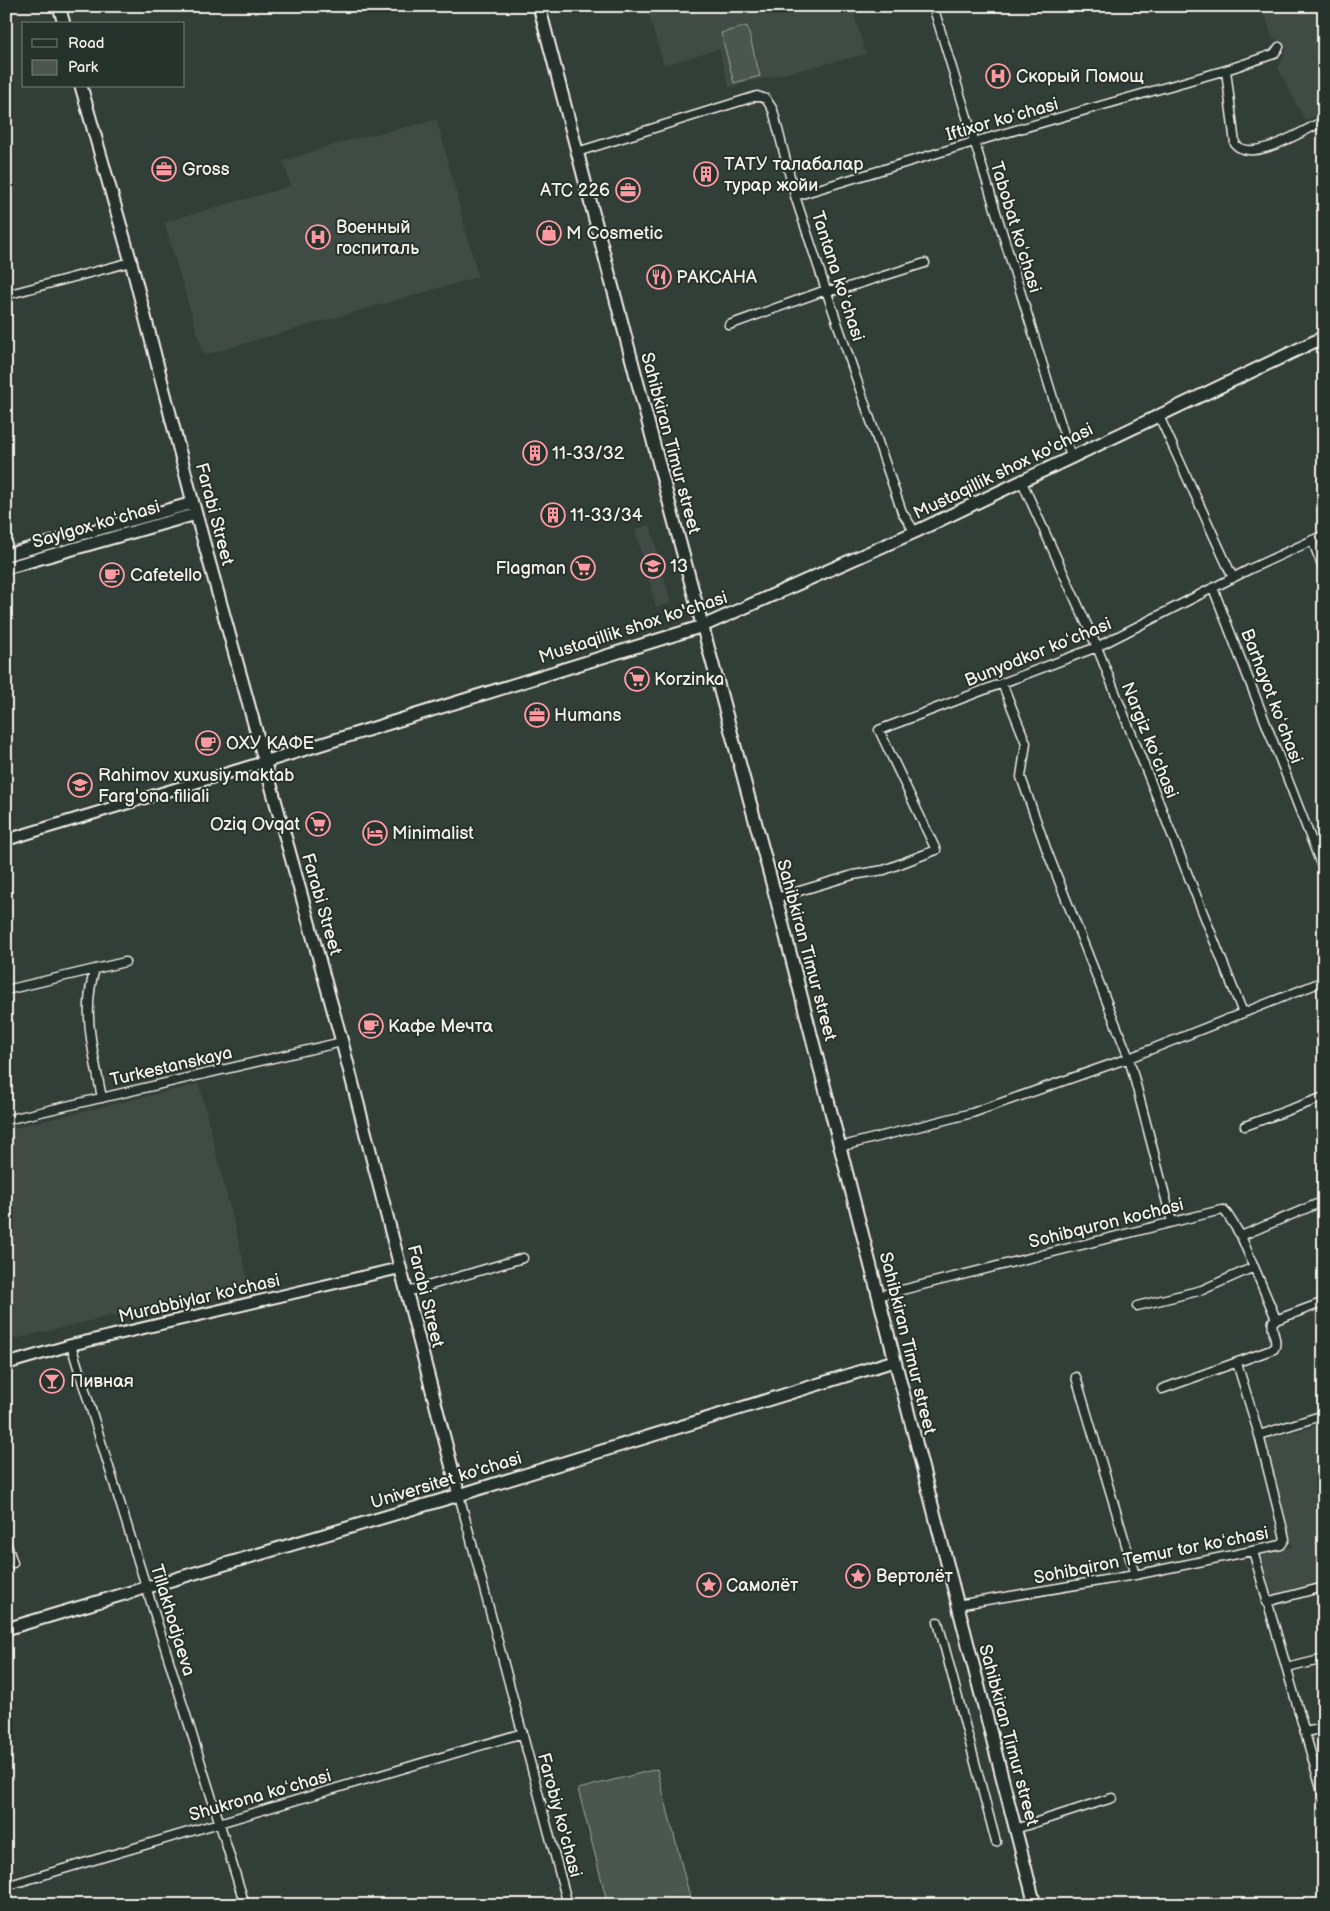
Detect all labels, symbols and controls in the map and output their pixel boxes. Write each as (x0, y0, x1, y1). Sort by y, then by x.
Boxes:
legend (22, 22, 185, 88)
text: Road (68, 34, 104, 53)
text: Park (68, 58, 99, 77)
hospital icon: Скорый Помощ (985, 63, 1011, 89)
place label: Скорый Помощ (1016, 66, 1144, 87)
street label: Iftixor koʻchasi (944, 93, 1061, 146)
place label: ТАТУ талабалар турар жойи (724, 154, 863, 196)
office icon: Gross (151, 156, 177, 182)
place label: Gross (182, 159, 230, 180)
street label: Tabobat koʻchasi (986, 159, 1045, 295)
building icon: ТАТУ талабалар турар жойи (693, 161, 719, 187)
office icon: АТС 226 (615, 177, 641, 203)
place label: АТС 226 (539, 180, 610, 201)
street label: Tantana koʻchasi (807, 209, 868, 344)
place label: Военный госпиталь (336, 217, 419, 259)
shop icon: M Cosmetic (536, 220, 562, 246)
place label: M Cosmetic (566, 223, 663, 244)
hospital icon: Военный госпиталь (305, 224, 331, 250)
restaurant icon: РАКСАНА (646, 264, 672, 290)
place label: РАКСАНА (676, 267, 757, 288)
street label: Sahibkiran Timur street (636, 350, 705, 537)
street label: Mustaqillik shox ko'chasi (910, 419, 1096, 524)
building icon: 11-33/32 (522, 440, 548, 466)
place label: 11-33/32 (552, 443, 625, 464)
street label: Farabi Street (191, 461, 238, 568)
street label: Saylgox koʻchasi (30, 496, 162, 553)
building icon: 11-33/34 (540, 502, 566, 528)
place label: 11-33/34 (570, 505, 643, 526)
school or university icon: 13 (640, 553, 666, 579)
supermarket icon: Flagman (570, 555, 596, 581)
place label: 13 (670, 556, 688, 577)
place label: Flagman (496, 558, 566, 579)
cafe icon: Cafetello (99, 562, 125, 588)
place label: Cafetello (130, 565, 202, 586)
street label: Mustaqillik shox ko'chasi (536, 587, 730, 668)
street label: Bunyodkor koʻchasi (962, 613, 1115, 691)
street label: Barhayot koʻchasi (1236, 626, 1307, 767)
supermarket icon: Korzinka (624, 666, 650, 692)
place label: Korzinka (654, 669, 724, 690)
street label: Nargiz koʻchasi (1117, 679, 1182, 801)
office icon: Humans (524, 702, 550, 728)
place label: Humans (554, 705, 621, 726)
cafe icon: ОХУ КАФЕ (195, 730, 221, 756)
place label: ОХУ КАФЕ (226, 733, 314, 754)
place label: Rahimov xuxusiy maktab Farg'ona filiali (98, 765, 294, 807)
school or university icon: Rahimov xuxusiy maktab Farg'ona filiali (67, 772, 93, 798)
supermarket icon: Oziq Ovqat (305, 811, 331, 837)
place label: Oziq Ovqat (210, 814, 300, 835)
hotel icon: Minimalist (362, 820, 388, 846)
place label: Minimalist (392, 823, 474, 844)
street label: Farabi Street (297, 851, 346, 958)
street label: Sahibkiran Timur street (772, 857, 841, 1044)
cafe icon: Кафе Мечта (358, 1013, 384, 1039)
place label: Кафе Мечта (388, 1016, 494, 1037)
street label: Turkestanskaya (108, 1042, 234, 1091)
street label: Sohibquron kochasi (1026, 1194, 1186, 1253)
street label: Farabi Street (403, 1243, 449, 1350)
street label: Sahibkiran Timur street (875, 1250, 940, 1437)
street label: Murabbiylar ko'chasi (116, 1270, 282, 1327)
bar icon: Пивная (39, 1368, 65, 1394)
place label: Пивная (70, 1371, 134, 1392)
street label: Universitet ko'chasi (368, 1448, 524, 1513)
street label: Sohibqiron Temur tor koʻchasi (1032, 1522, 1270, 1589)
street label: Tillakhodjaeva (146, 1562, 199, 1678)
place icon: Вертолёт (845, 1563, 871, 1589)
place label: Вертолёт (876, 1566, 954, 1587)
place icon: Самолёт (696, 1572, 722, 1598)
place label: Самолёт (726, 1575, 799, 1596)
street label: Sahibkiran Timur street (974, 1642, 1043, 1829)
street label: Farobiy ko'chasi (533, 1751, 586, 1880)
street label: Shukrona koʻchasi (187, 1765, 334, 1826)

